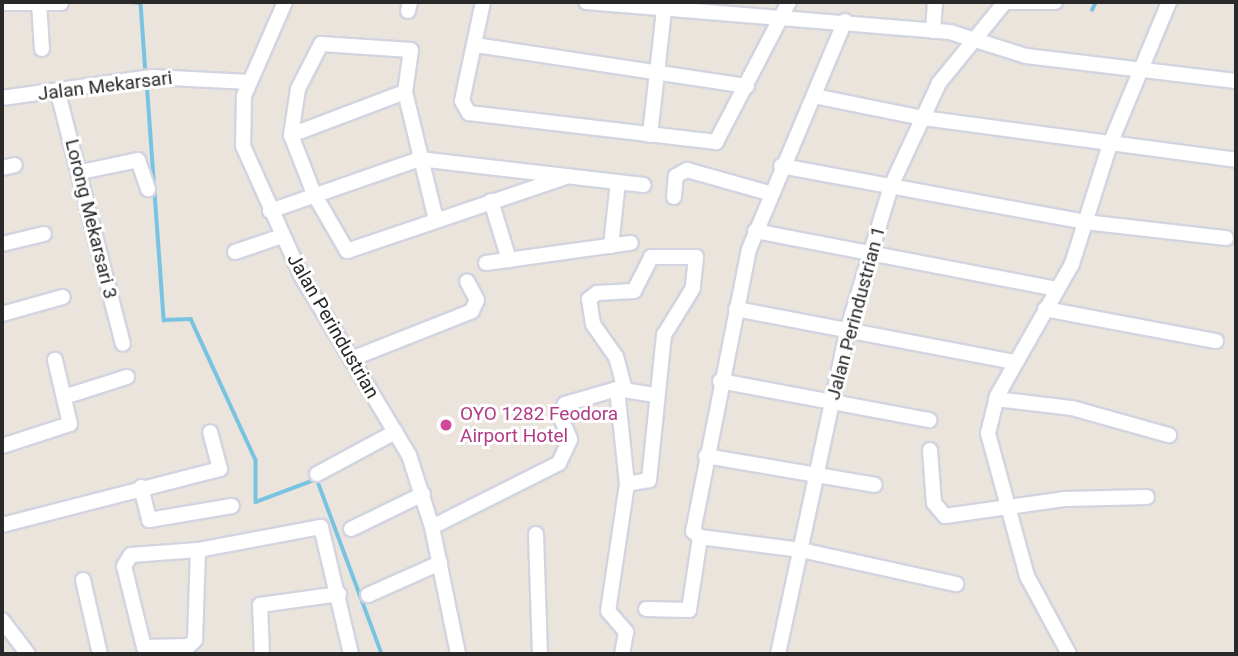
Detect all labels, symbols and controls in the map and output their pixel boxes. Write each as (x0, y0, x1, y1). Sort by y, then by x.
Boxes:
street label: Jalan Mekarsari (36, 66, 174, 106)
street label: Lorong Mekarsari 3 (60, 137, 122, 301)
street label: Jalan Perindustrian 1 (822, 224, 890, 402)
street label: Jalan Perindustrian (282, 249, 384, 403)
place label: OYO 1282 Feodora Airport Hotel (460, 403, 618, 447)
marker: OYO 1282 Feodora Airport Hotel (438, 417, 454, 433)

